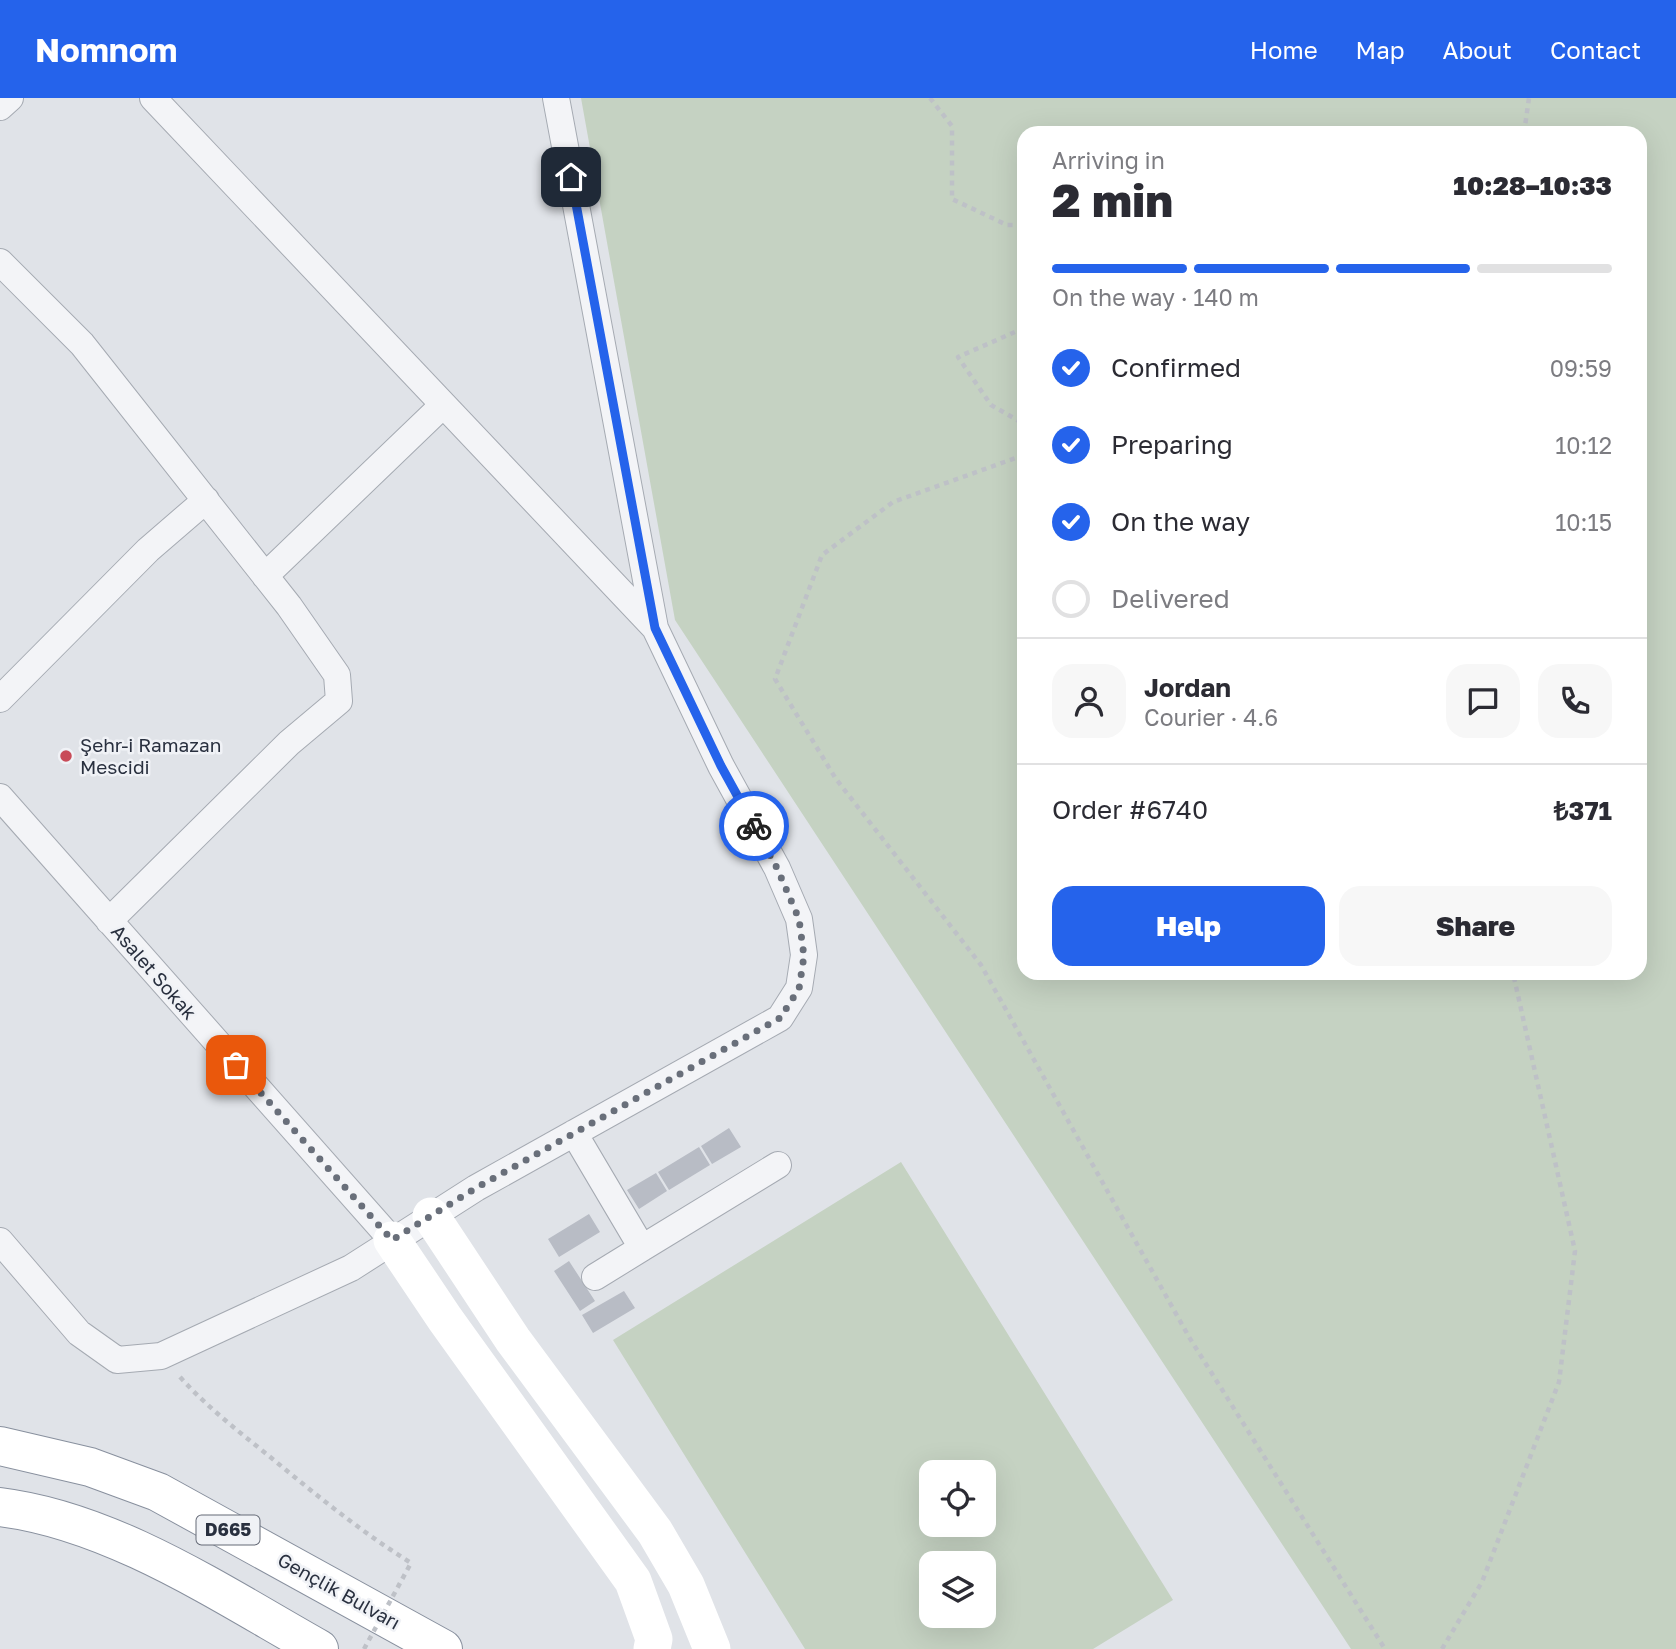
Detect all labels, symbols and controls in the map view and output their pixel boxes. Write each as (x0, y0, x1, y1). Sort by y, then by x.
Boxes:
text: Nomnom (35, 30, 177, 69)
text: Home (1250, 35, 1318, 64)
text: Map (1356, 35, 1405, 64)
text: About (1443, 35, 1512, 64)
text: Contact (1550, 35, 1641, 64)
text: Arriving in (1052, 146, 1165, 174)
pin (541, 147, 601, 207)
icon: home (552, 158, 590, 196)
text: 10:28–10:33 (1453, 170, 1612, 201)
text: 2 min (1052, 172, 1173, 227)
text: On the way · 140 m (1052, 283, 1259, 311)
icon: check (1052, 349, 1090, 387)
text: Confirmed (1111, 352, 1241, 383)
text: 09:59 (1550, 354, 1612, 382)
icon: check (1052, 426, 1090, 464)
text: Preparing (1111, 429, 1233, 460)
text: 10:12 (1555, 431, 1612, 459)
icon: check (1052, 503, 1090, 541)
text: On the way (1111, 506, 1250, 537)
text: 10:15 (1555, 508, 1612, 536)
text: Delivered (1111, 583, 1230, 614)
button: person (1052, 664, 1126, 738)
button: chat (1446, 664, 1520, 738)
button: phone (1538, 664, 1612, 738)
text: Jordan (1144, 672, 1231, 703)
text: Courier · 4.6 (1144, 703, 1278, 731)
place label: Şehr-i Ramazan Mescidi (80, 733, 221, 778)
marker: Şehr-i Ramazan Mescidi (58, 748, 74, 764)
courier (719, 791, 789, 861)
text: Order #6740 (1052, 794, 1208, 825)
text: ₺371 (1554, 795, 1612, 826)
icon: bike (735, 807, 773, 845)
button: Help (1052, 886, 1325, 966)
button: Share (1339, 886, 1612, 966)
street label: Asalet Sokak (107, 919, 202, 1024)
pin (206, 1035, 266, 1095)
icon: bag (217, 1046, 255, 1084)
map controls (919, 1460, 996, 1628)
button: locate (919, 1460, 996, 1537)
road number: D665 (196, 1516, 260, 1545)
street label: Gençlik Bulvarı (274, 1547, 404, 1634)
button: layers (919, 1551, 996, 1628)

